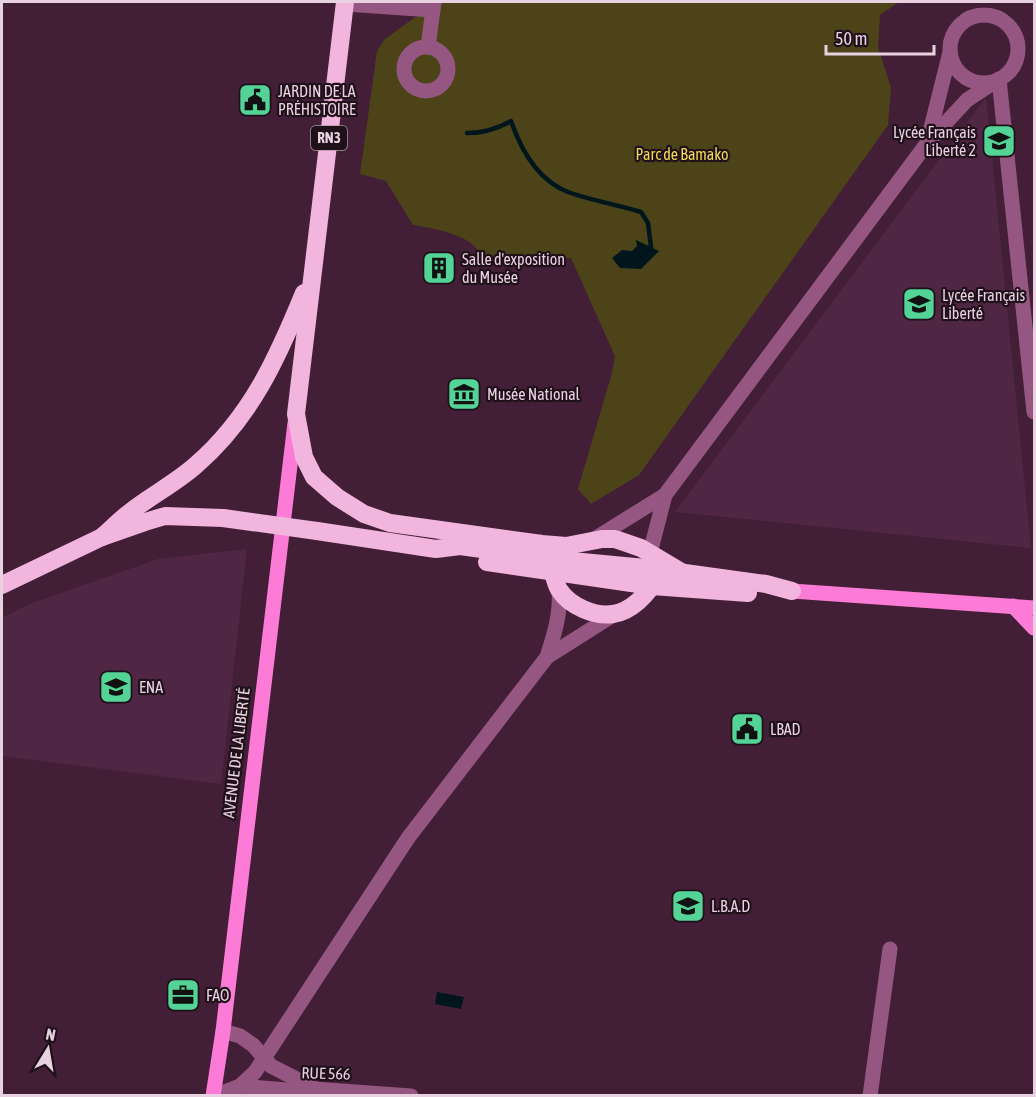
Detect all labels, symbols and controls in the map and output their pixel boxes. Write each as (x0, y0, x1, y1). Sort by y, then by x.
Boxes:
scale bar (826, 18, 934, 56)
text: 50 m (835, 28, 867, 49)
public building icon: JARDIN DE LA PRÉHISTOIRE (237, 82, 273, 118)
place label: JARDIN DE LA PRÉHISTOIRE (278, 82, 356, 118)
place label: Lycée Français Liberté 2 (893, 123, 976, 159)
school or university icon: Lycée Français Liberté 2 (981, 123, 1017, 159)
road number: RN3 (311, 126, 347, 150)
park label: Parc de Bamako (635, 145, 729, 163)
building icon: Salle d'exposition du Musée (421, 250, 457, 286)
place label: Salle d'exposition du Musée (462, 250, 565, 286)
school or university icon: Lycée Français Liberté (901, 286, 937, 322)
place label: Lycée Français Liberté (942, 286, 1025, 322)
museum icon: Musée National (446, 376, 482, 412)
place label: Musée National (487, 385, 581, 403)
school or university icon: ENA (98, 669, 134, 705)
place label: ENA (139, 678, 163, 696)
street label: AVENUE DE LA LIBERTÉ (219, 687, 253, 819)
public building icon: LBAD (729, 711, 765, 747)
place label: LBAD (770, 720, 801, 738)
school or university icon: L.B.A.D (670, 888, 706, 924)
place label: L.B.A.D (711, 897, 750, 915)
office icon: FAO (165, 977, 201, 1013)
place label: FAO (206, 986, 229, 1004)
north arrow (18, 1019, 78, 1079)
text: N (45, 1025, 57, 1044)
street label: RUE 566 (301, 1063, 351, 1083)

